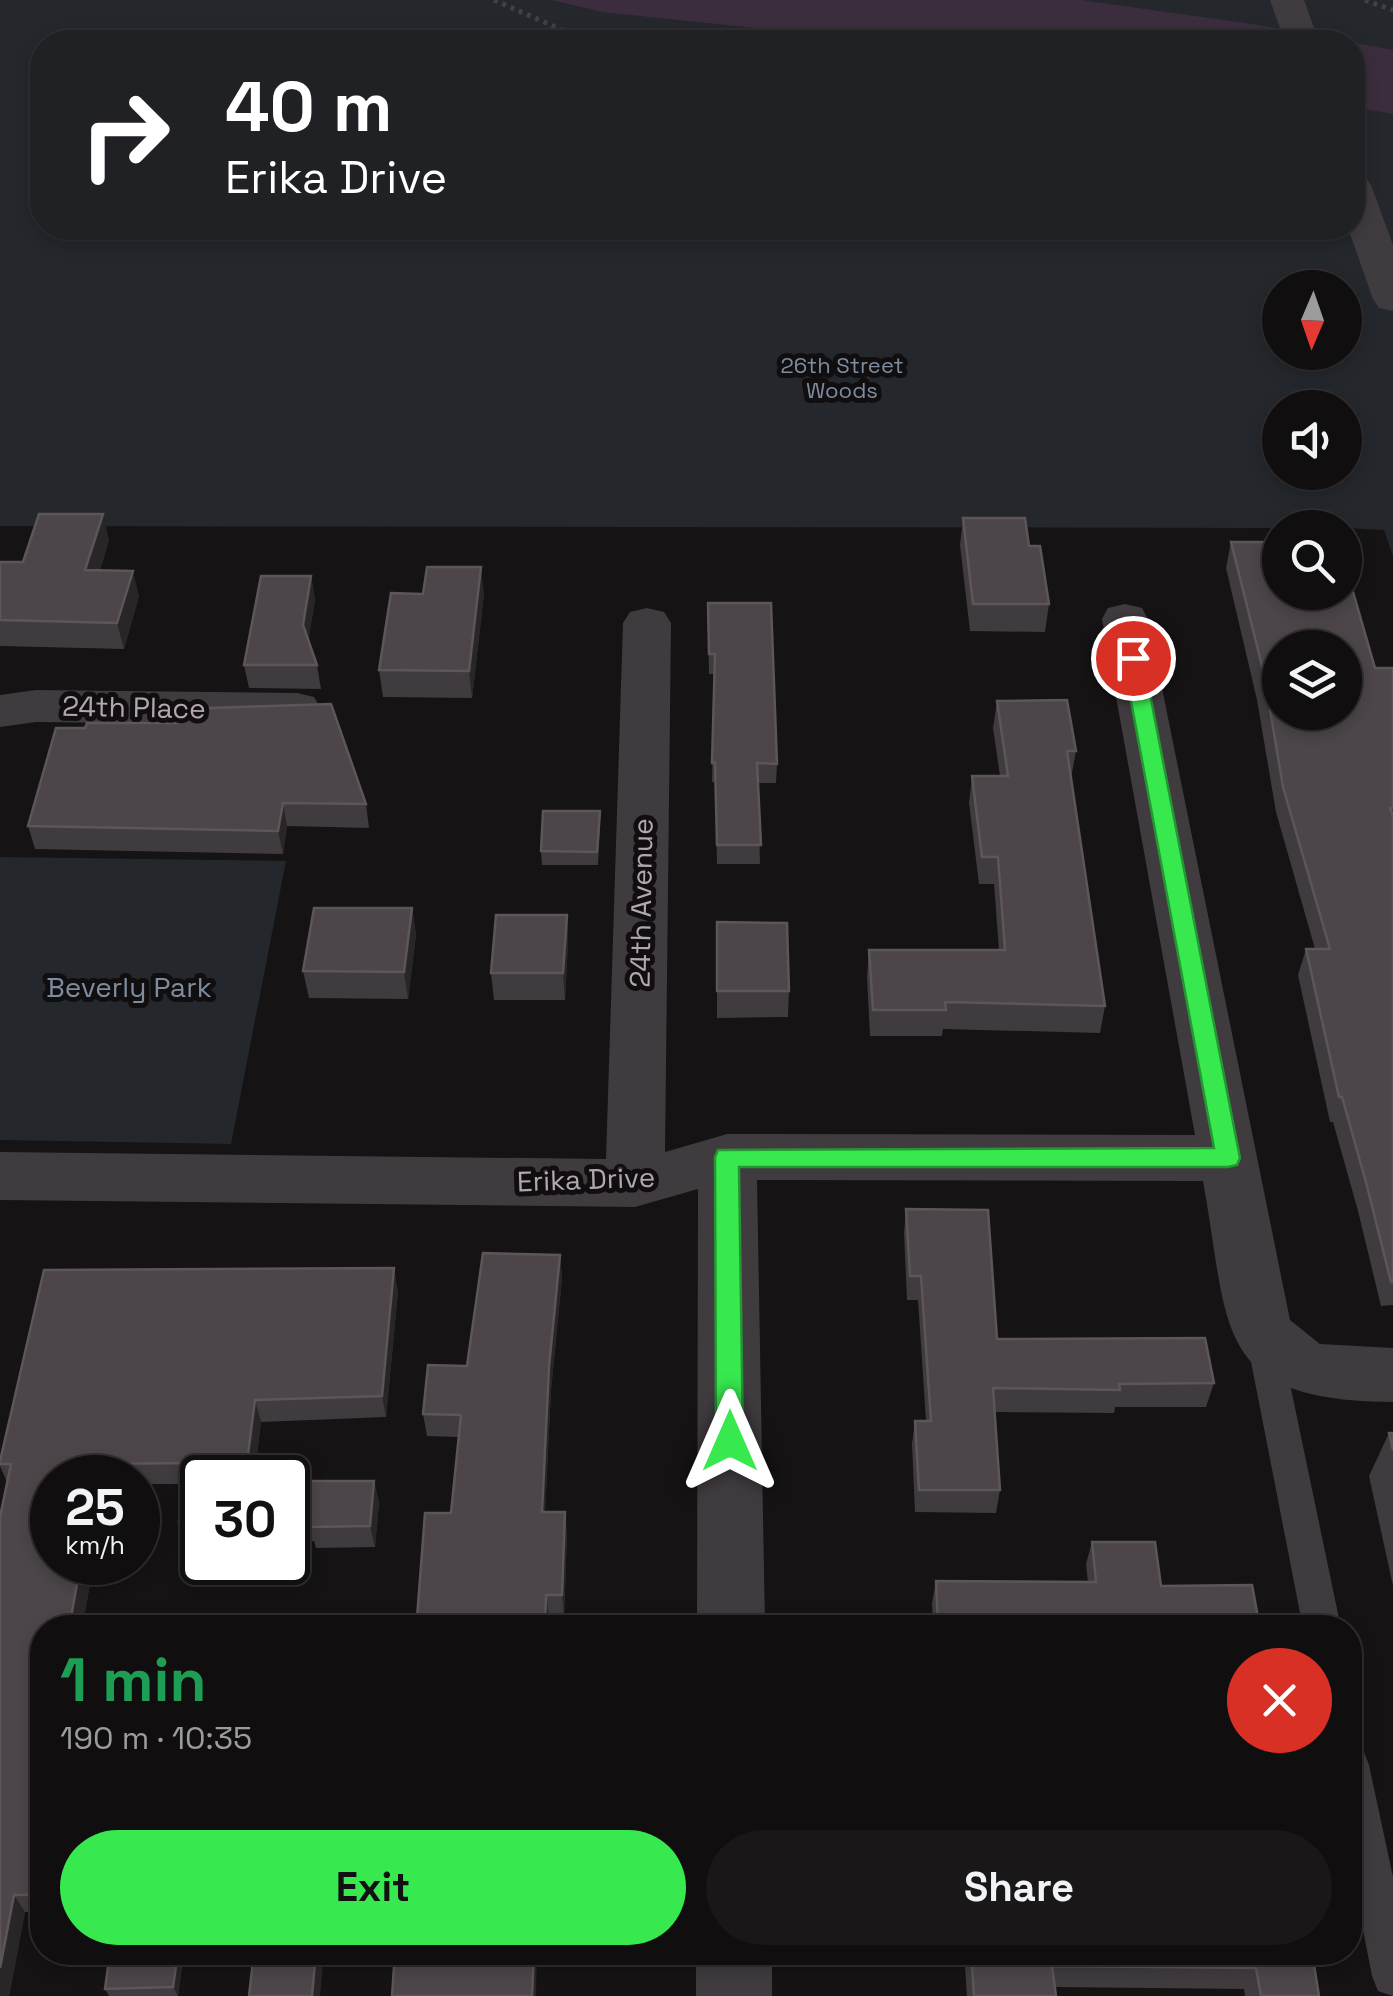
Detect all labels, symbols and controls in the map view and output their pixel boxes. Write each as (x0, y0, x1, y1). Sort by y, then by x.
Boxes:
text: 40 m (225, 62, 392, 151)
icon: right (60, 70, 190, 200)
text: Erika Drive (225, 149, 447, 206)
north arrow (1262, 270, 1362, 370)
map controls (1262, 270, 1362, 730)
park label: 26th Street Woods (780, 351, 904, 404)
button: sound (1262, 390, 1362, 490)
button: search (1262, 510, 1362, 610)
pin (1091, 616, 1176, 701)
button: layers (1262, 630, 1362, 730)
icon: arrive (1106, 631, 1161, 686)
street label: 24th Place (62, 688, 206, 726)
street label: 24th Avenue (622, 818, 660, 988)
park label: Beverly Park (46, 969, 212, 1005)
street label: Erika Drive (516, 1159, 656, 1199)
position arrow (678, 1389, 782, 1493)
speed limit sign: 30 (180, 1455, 310, 1585)
text: 25 (65, 1476, 125, 1540)
text: km/h (65, 1529, 125, 1561)
text: 1 min (60, 1642, 207, 1719)
button: close (1227, 1648, 1332, 1753)
text: 190 m · 10:35 (60, 1718, 252, 1758)
button: Exit (60, 1830, 686, 1945)
button: Share (706, 1830, 1332, 1945)

